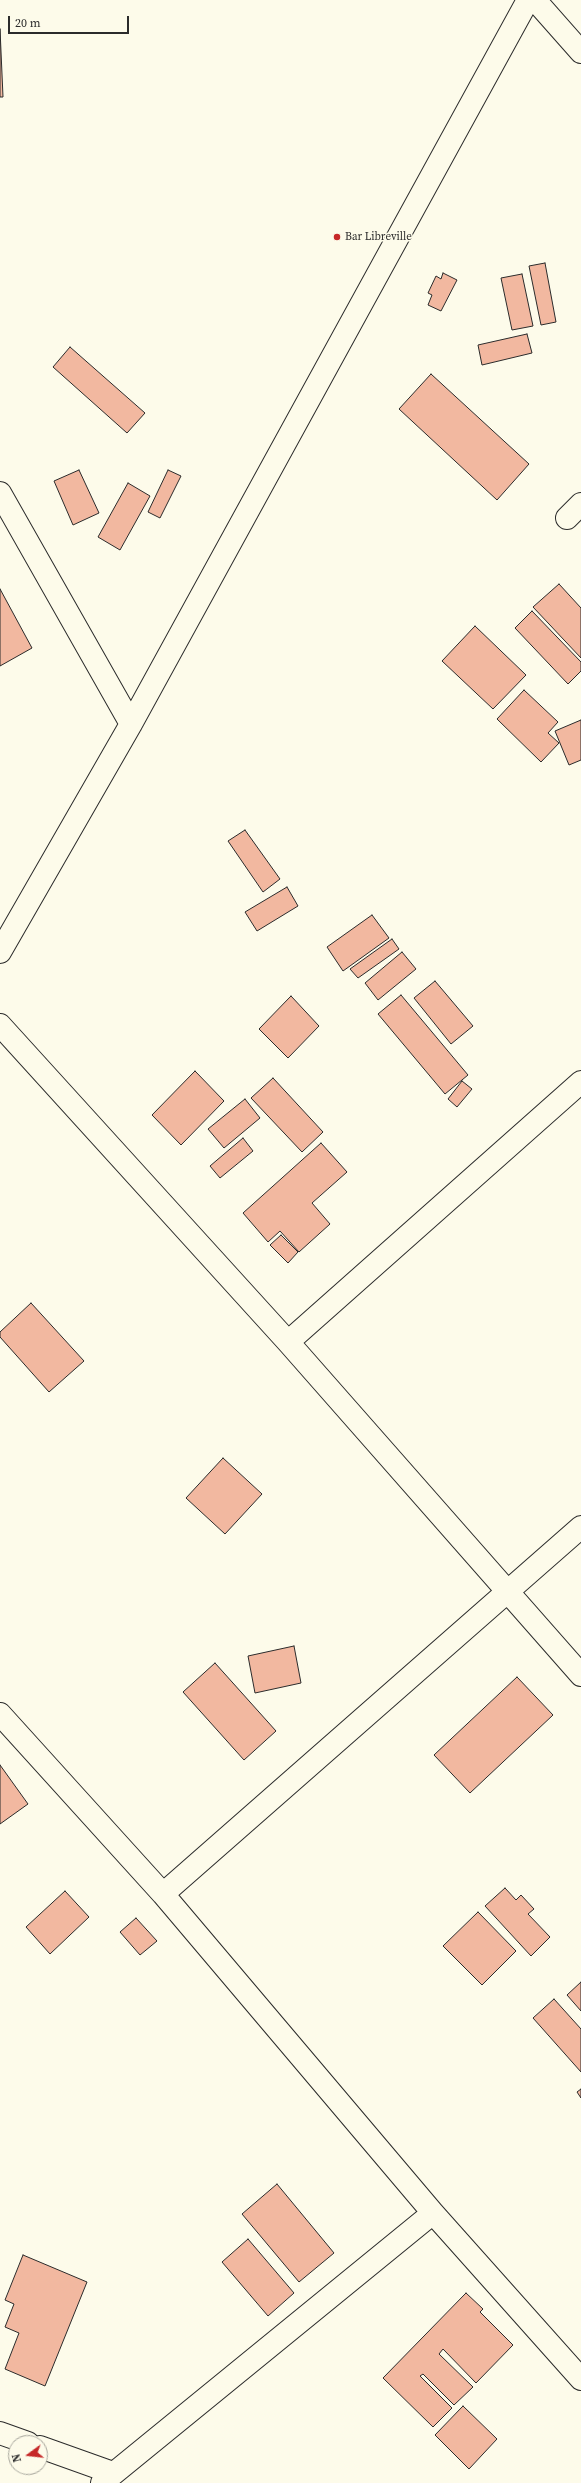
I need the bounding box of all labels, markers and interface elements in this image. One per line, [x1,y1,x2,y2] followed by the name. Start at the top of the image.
[10,8,131,34] scale bar
[15,15,41,31] text: 20 m
[345,230,412,244] place label: Bar Libreville
[332,232,342,242] marker: Bar Libreville
[8,2435,48,2475] north arrow
[9,2452,25,2464] text: N

